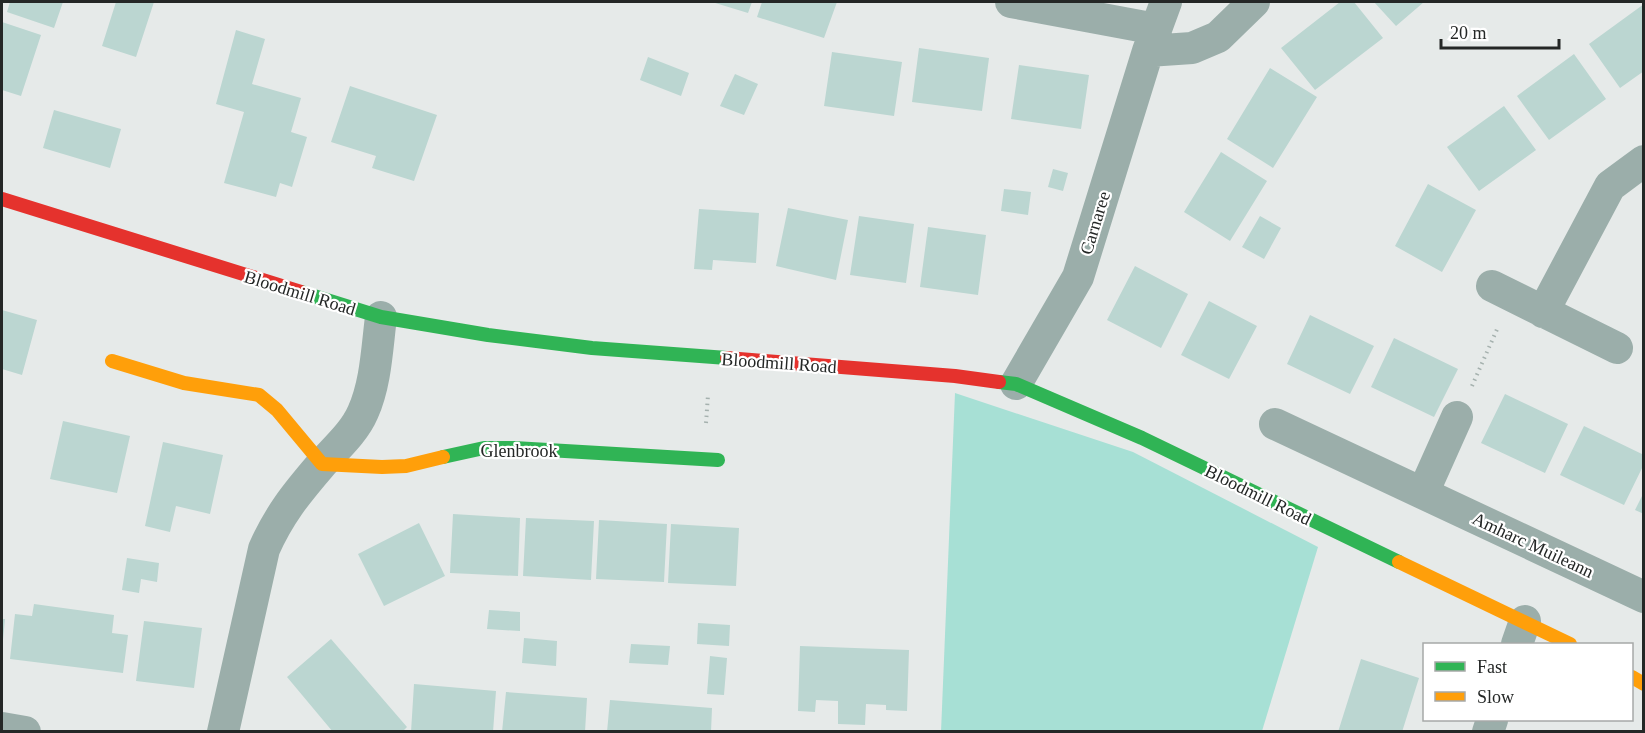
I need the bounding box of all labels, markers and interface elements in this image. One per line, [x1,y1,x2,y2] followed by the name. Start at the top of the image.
[1441,12,1560,50] scale bar
[1450,23,1487,43] text: 20 m
[1076,189,1114,257] street label: Carnaree
[242,267,358,319] street label: Bloodmill Road
[721,349,837,377] street label: Bloodmill Road
[481,441,557,461] street label: Glenbrook
[1202,461,1314,529] street label: Bloodmill Road
[1469,508,1597,582] street label: Amharc Muileann
[1423,643,1633,721] legend
[1477,657,1507,677] text: Fast
[1477,687,1514,707] text: Slow

